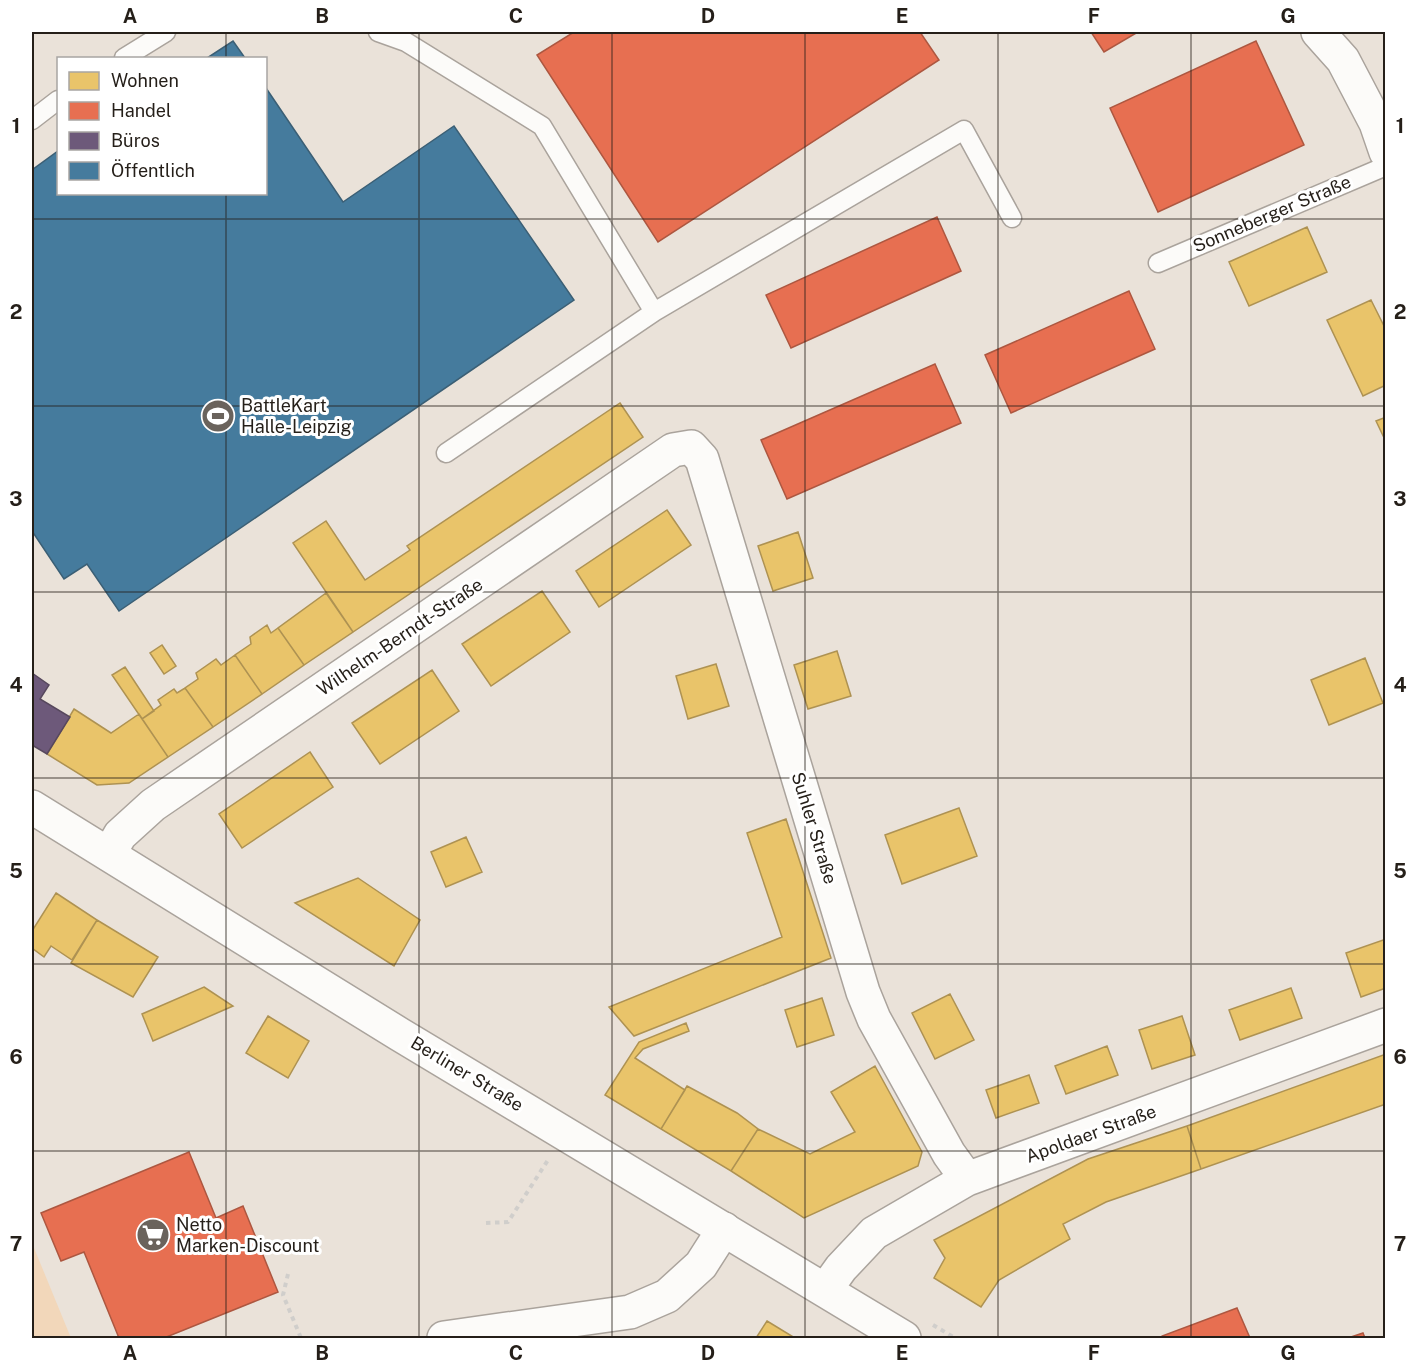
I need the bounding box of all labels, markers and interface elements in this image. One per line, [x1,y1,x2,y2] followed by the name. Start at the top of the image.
[123,4,137,28] text: A
[315,4,329,28] text: B
[509,4,523,28] text: C
[701,4,715,28] text: D
[896,4,908,28] text: E
[1088,4,1100,28] text: F
[1280,4,1296,28] text: G
[57,57,267,195] legend
[111,70,179,91] text: Wohnen
[111,100,171,121] text: Handel
[12,114,20,138] text: 1
[1396,114,1404,138] text: 1
[111,130,160,151] text: Büros
[111,159,195,181] text: Öffentlich
[1190,171,1354,256] street label: Sonneberger Straße
[10,300,22,324] text: 2
[1394,300,1406,324] text: 2
[241,395,352,437] place label: BattleKart Halle-Leipzig
[200,398,236,434] sports icon: BattleKart Halle-Leipzig
[9,487,23,511] text: 3
[1393,487,1407,511] text: 3
[313,573,486,700] street label: Wilhelm-Berndt-Straße
[9,673,23,697] text: 4
[1393,673,1407,697] text: 4
[788,769,841,886] street label: Suhler Straße
[9,859,23,883] text: 5
[1393,859,1407,883] text: 5
[407,1032,527,1115] street label: Berliner Straße
[9,1045,23,1069] text: 6
[1393,1045,1407,1069] text: 6
[1023,1100,1159,1167] street label: Apoldaer Straße
[176,1214,319,1256] place label: Netto Marken-Discount
[135,1217,171,1253] supermarket icon: Netto Marken-Discount
[10,1232,22,1256] text: 7
[1394,1232,1406,1256] text: 7
[123,1341,137,1365] text: A
[315,1341,329,1365] text: B
[509,1341,523,1365] text: C
[701,1341,715,1365] text: D
[896,1341,908,1365] text: E
[1088,1341,1100,1365] text: F
[1280,1341,1296,1365] text: G

